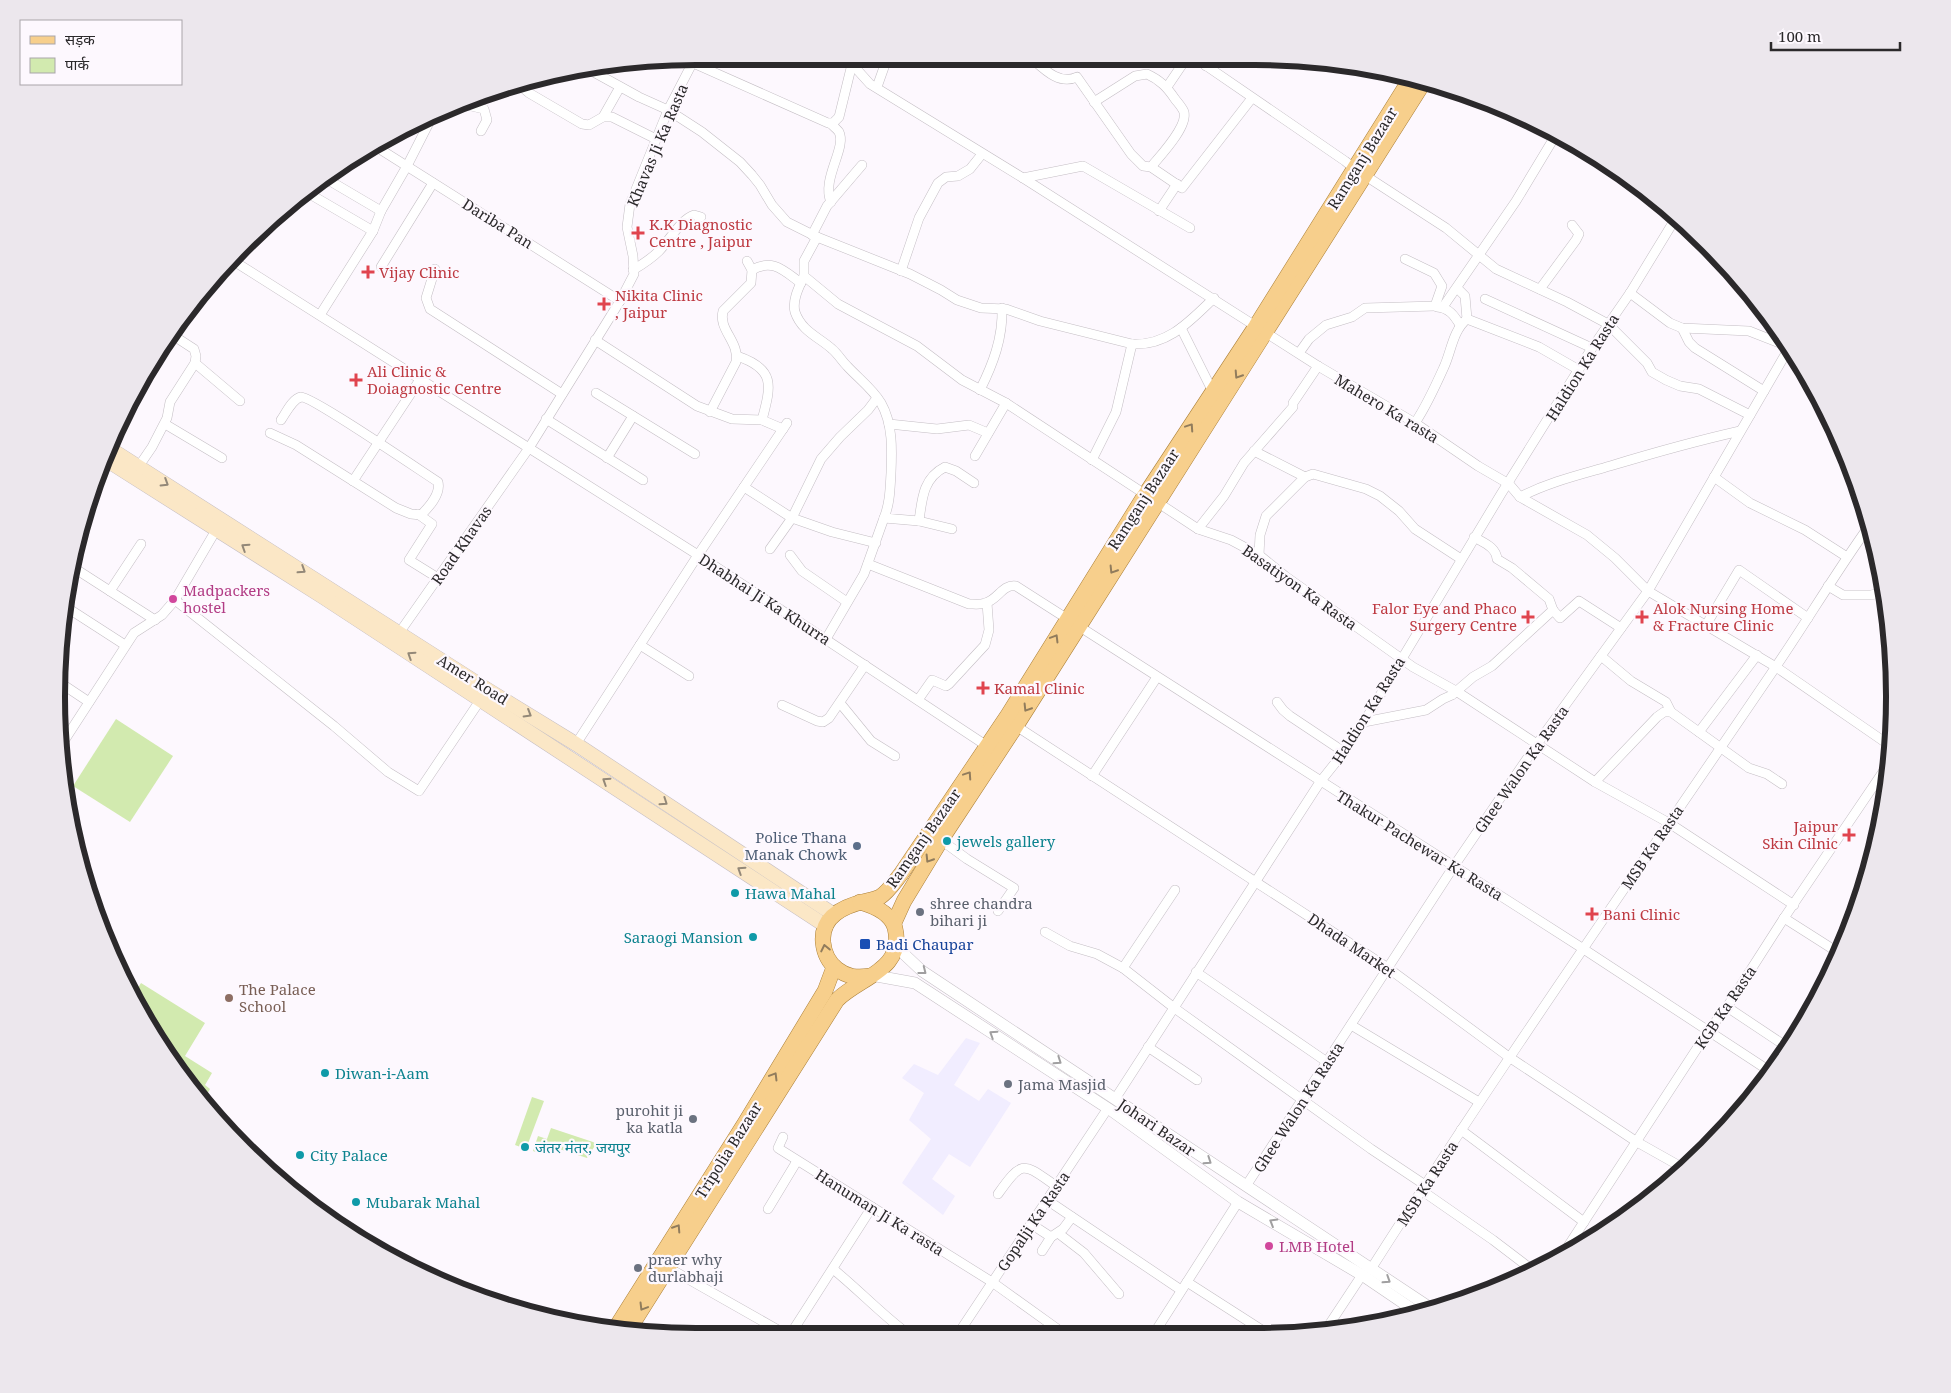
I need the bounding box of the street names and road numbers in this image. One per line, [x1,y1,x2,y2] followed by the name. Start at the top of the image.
[622,80,692,210] street label: Khavas Ji Ka Rasta
[1323,103,1401,213] street label: Ramganj Bazaar
[459,193,537,253] street label: Dariba Pan
[1541,310,1623,424] street label: Haldion Ka Rasta
[1331,369,1443,447] street label: Mahero Ka rasta
[1103,445,1183,553] street label: Ramganj Bazaar
[426,501,496,589] street label: Road Khavas
[1239,540,1361,634] street label: Basatiyon Ka Rasta
[695,549,835,649] street label: Dhabhai Ji Ka Khurra
[434,649,512,709] street label: Amer Road
[1327,653,1409,767] street label: Haldion Ka Rasta
[1469,701,1573,837] street label: Ghee Walon Ka Rasta
[881,784,965,892] street label: Ramganj Bazaar
[1333,785,1507,905] street label: Thakur Pachewar Ka Rasta
[1616,801,1688,893] street label: MSB Ka Rasta
[1304,908,1400,982] street label: Dhada Market
[1690,962,1760,1052] street label: KGB Ka Rasta
[1248,1038,1348,1176] street label: Ghee Walon Ka Rasta
[1114,1093,1200,1160] street label: Johari Bazar
[690,1098,766,1202] street label: Tripolia Bazaar
[1392,1137,1462,1229] street label: MSB Ka Rasta
[812,1164,948,1260] street label: Hanuman Ji Ka rasta
[992,1167,1074,1275] street label: Gopalji Ka Rasta

